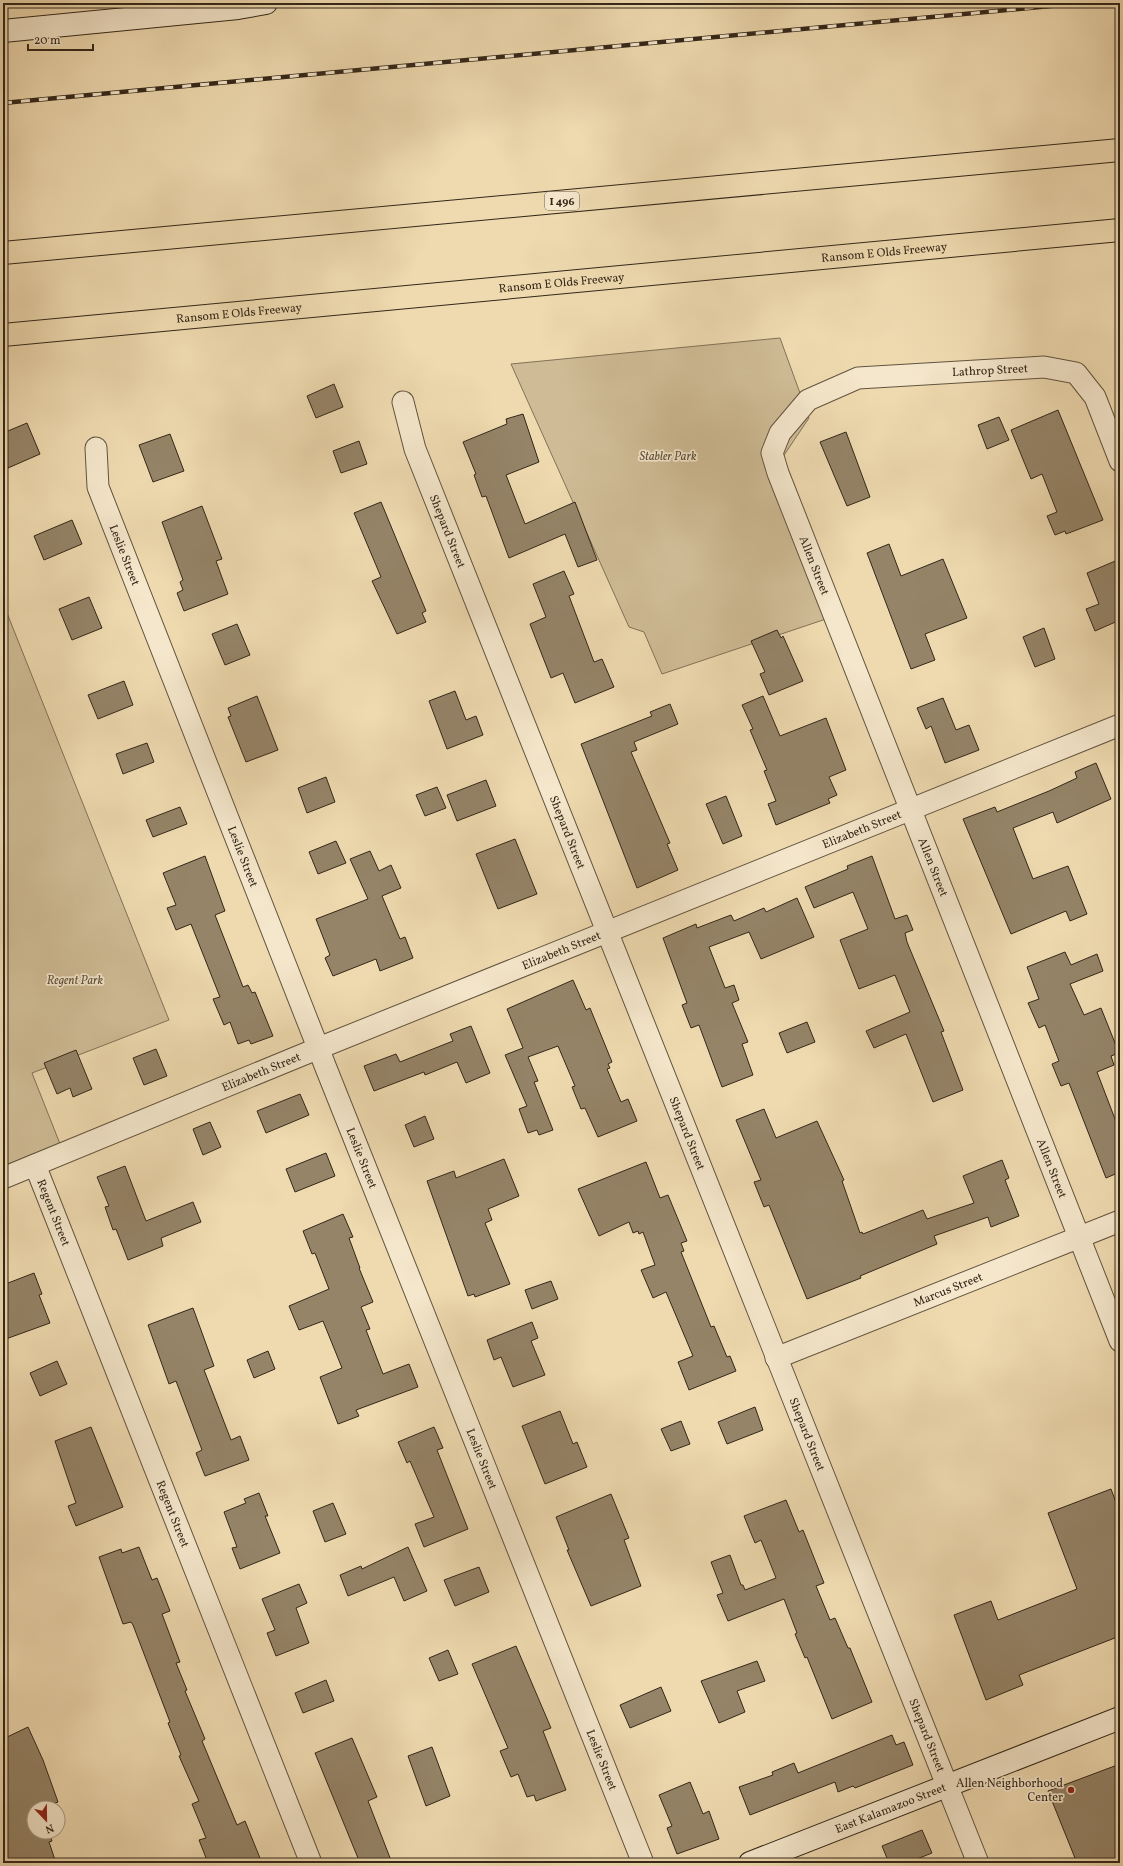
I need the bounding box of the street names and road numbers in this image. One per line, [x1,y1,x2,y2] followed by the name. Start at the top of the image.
[545,192,579,210] road number: I 496
[821,239,948,267] street label: Ransom E Olds Freeway
[498,270,626,297] street label: Ransom E Olds Freeway
[175,300,303,328] street label: Ransom E Olds Freeway
[952,361,1028,381] street label: Lathrop Street
[425,492,469,571] street label: Shepard Street
[105,522,143,588] street label: Leslie Street
[795,534,832,598] street label: Allen Street
[545,793,589,872] street label: Shepard Street
[820,807,904,853] street label: Elizabeth Street
[223,824,261,890] street label: Leslie Street
[913,835,951,899] street label: Allen Street
[520,928,604,974] street label: Elizabeth Street
[220,1049,303,1096] street label: Elizabeth Street
[665,1094,708,1173] street label: Shepard Street
[342,1125,380,1191] street label: Leslie Street
[1032,1137,1070,1201] street label: Allen Street
[32,1177,73,1249] street label: Regent Street
[911,1269,985,1311] street label: Marcus Street
[784,1395,828,1474] street label: Shepard Street
[462,1426,500,1492] street label: Leslie Street
[152,1478,192,1550] street label: Regent Street
[904,1696,948,1775] street label: Shepard Street
[582,1727,620,1793] street label: Leslie Street
[833,1780,949,1838] street label: East Kalamazoo Street

